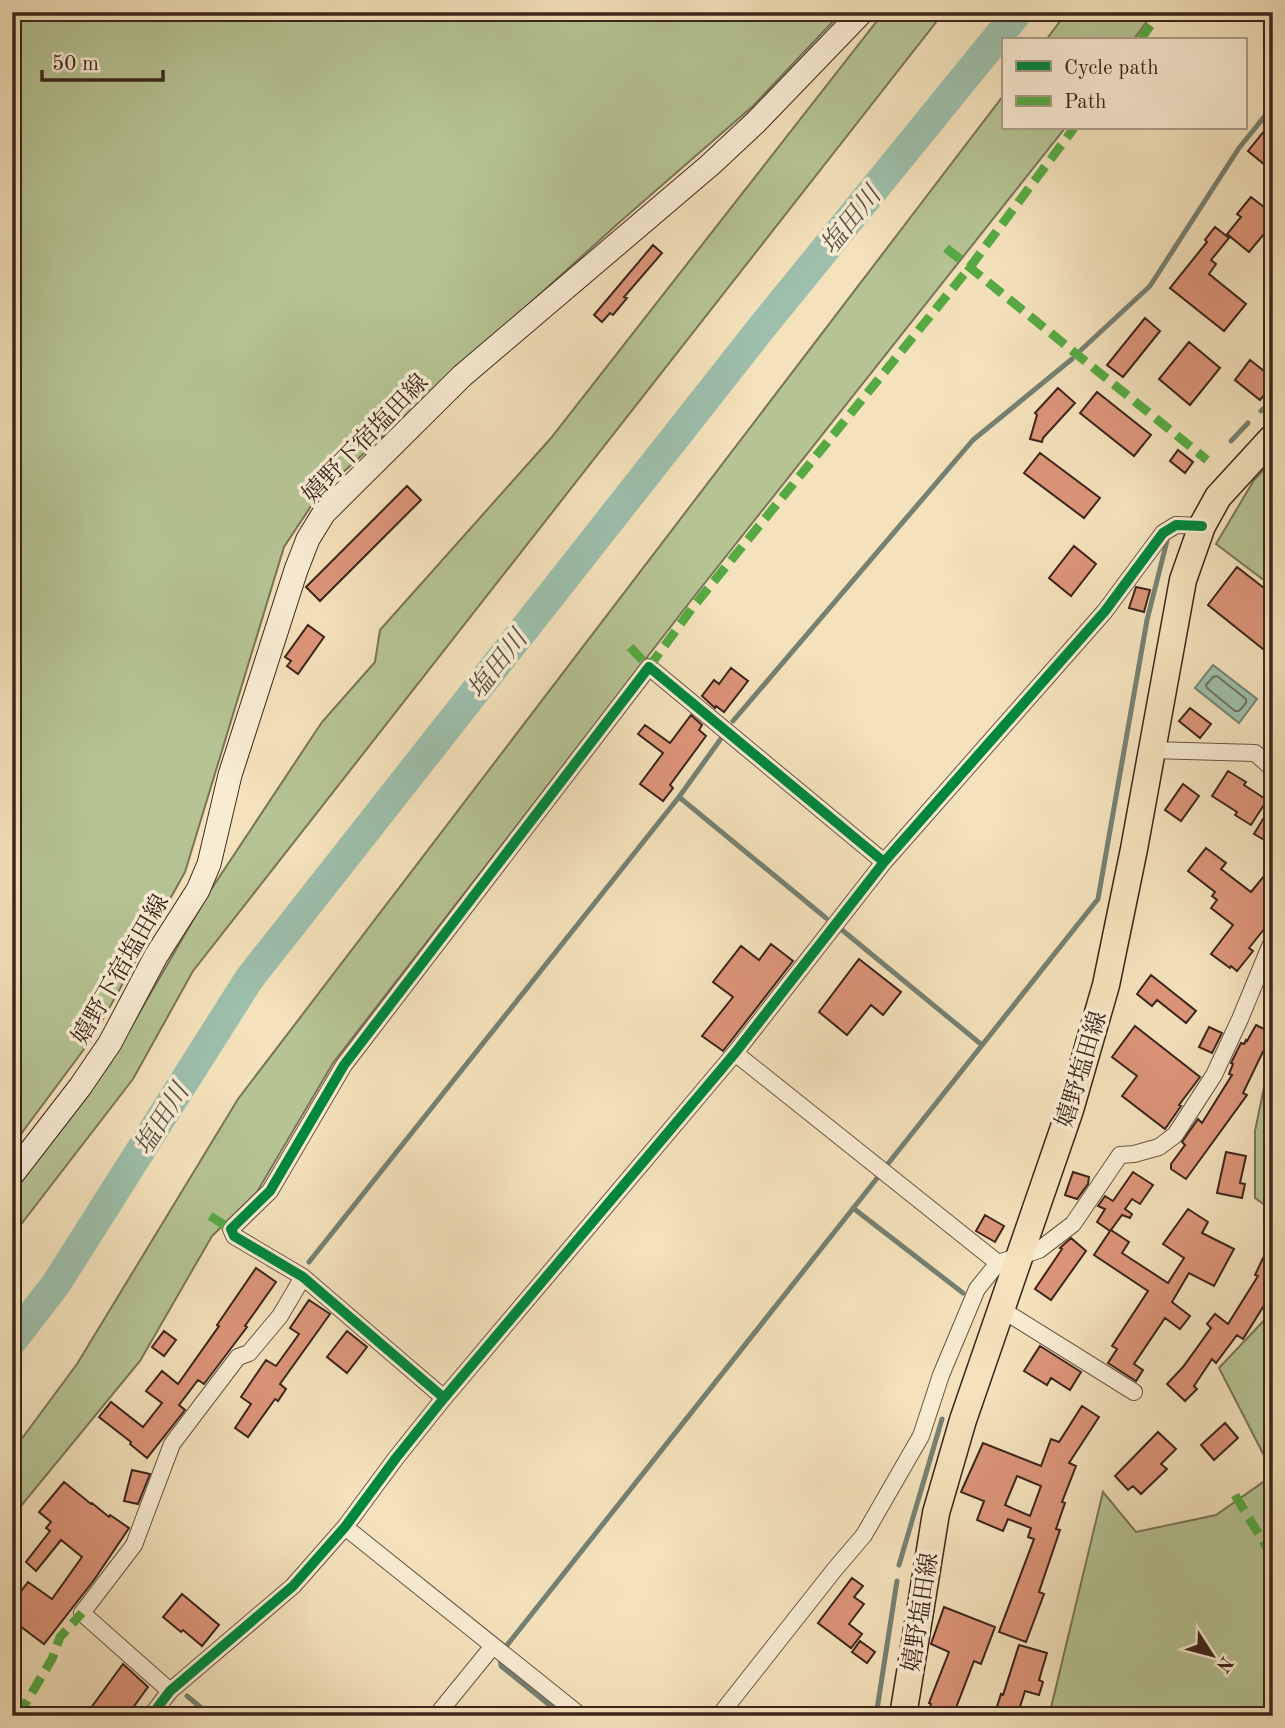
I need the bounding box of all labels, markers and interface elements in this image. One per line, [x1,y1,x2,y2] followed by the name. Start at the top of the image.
[42,38,163,82] scale bar
[1002,38,1246,130] legend
[52,54,99,75] text: 50 m
[1064,58,1159,79] text: Cycle path
[1064,92,1107,113] text: Path
[815,179,888,260] water label: 塩田川
[297,369,433,508] street label: 嬉野下宿塩田線
[463,623,535,704] water label: 塩田川
[67,890,174,1049] street label: 嬉野下宿塩田線
[1051,1008,1112,1130] street label: 嬉野塩田線
[129,1076,196,1160] water label: 塩田川
[898,1551,943,1673] street label: 嬉野塩田線
[1176,1620,1246,1690] north arrow
[1211,1652,1236,1675] text: N

